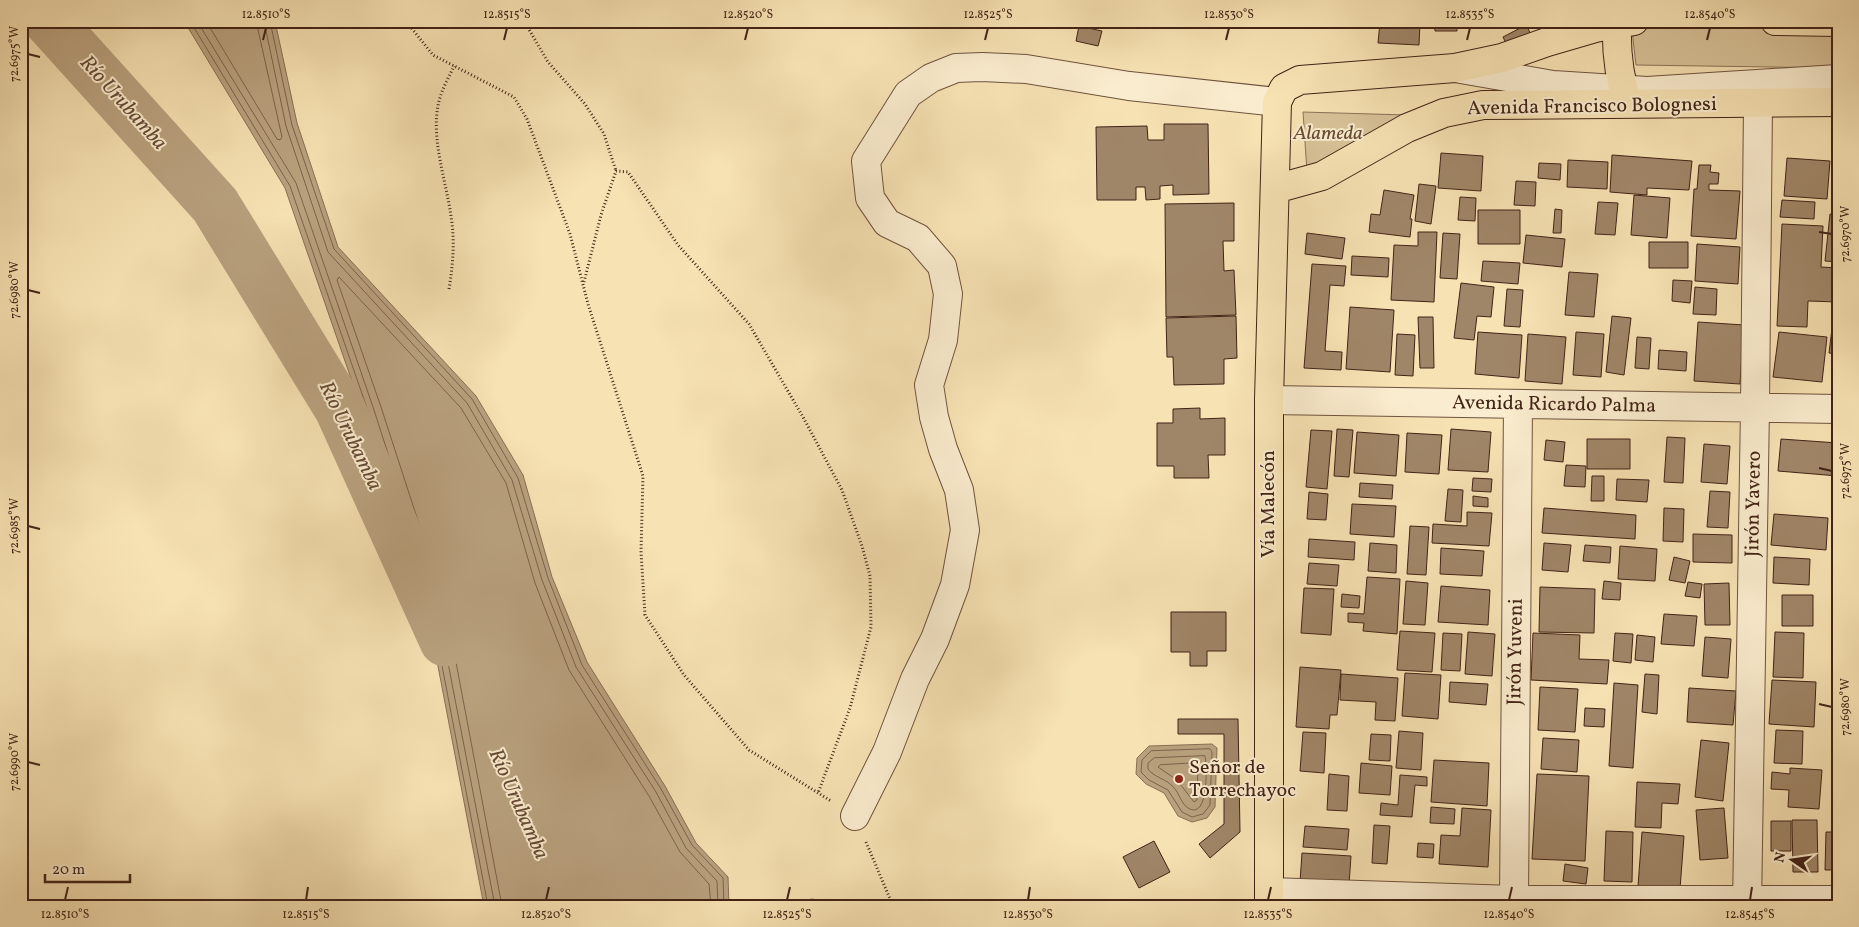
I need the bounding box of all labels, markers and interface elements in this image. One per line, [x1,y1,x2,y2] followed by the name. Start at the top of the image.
[242,7,290,23] text: 12.8510°S
[483,7,531,23] text: 12.8515°S
[723,7,773,23] text: 12.8520°S
[963,7,1013,23] text: 12.8525°S
[1204,7,1254,23] text: 12.8530°S
[1446,7,1494,23] text: 12.8535°S
[1685,7,1735,23] text: 12.8540°S
[7,26,23,82] text: 72.6975°W
[73,49,173,157] water label: Río Urubamba
[1467,91,1717,123] street label: Avenida Francisco Bolognesi
[1292,120,1363,148] park label: Alameda
[1838,206,1854,262] text: 72.6970°W
[7,261,23,319] text: 72.6980°W
[311,377,389,496] water label: Río Urubamba
[1452,389,1656,421] street label: Avenida Ricardo Palma
[1838,443,1854,499] text: 72.6975°W
[1255,450,1283,558] street label: Vía Malecón
[1739,451,1769,557] street label: Jirón Yavero
[7,498,23,554] text: 72.6985°W
[1501,598,1531,706] street label: Jirón Yuveni
[1838,678,1854,736] text: 72.6980°W
[7,733,23,791] text: 72.6990°W
[481,744,555,864] water label: Río Urubamba
[1189,754,1296,805] place label: Señor de Torrechayoc
[1173,773,1185,785] marker: Señor de Torrechayoc
[1766,834,1816,884] north arrow
[1770,850,1791,865] text: N
[45,852,130,884] scale bar
[52,860,85,881] text: 20 m
[41,907,89,923] text: 12.8510°S
[282,907,330,923] text: 12.8515°S
[521,907,571,923] text: 12.8520°S
[762,907,812,923] text: 12.8525°S
[1003,907,1053,923] text: 12.8530°S
[1244,907,1292,923] text: 12.8535°S
[1484,907,1534,923] text: 12.8540°S
[1725,907,1775,923] text: 12.8545°S

